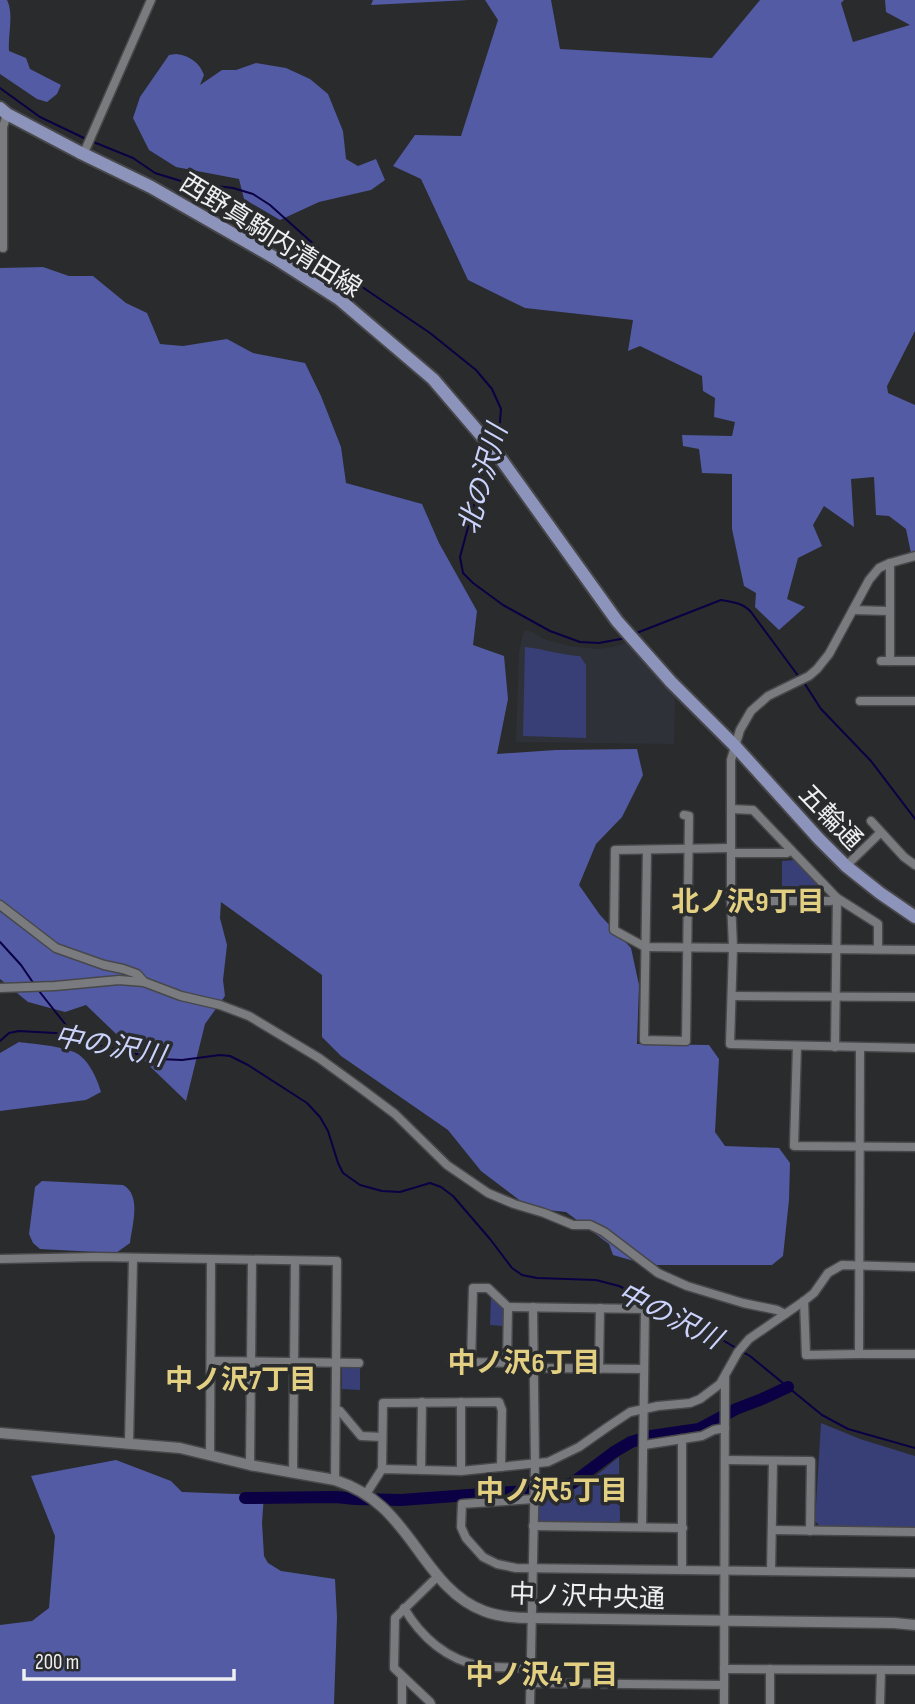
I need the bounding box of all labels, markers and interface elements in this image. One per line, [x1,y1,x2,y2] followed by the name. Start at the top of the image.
[174,168,367,305] street label: 西野真駒内清田線
[452,418,516,538] water label: 北の沢川
[792,779,868,857] street label: 五輪通
[671,886,825,919] district label: 北ノ沢9丁目
[52,1020,171,1074] water label: 中の沢川
[612,1276,729,1358] water label: 中の沢川
[447,1347,601,1380] district label: 中ノ沢6丁目
[165,1364,317,1397] district label: 中ノ沢7丁目
[476,1475,628,1508] district label: 中ノ沢5丁目
[508,1579,665,1616] street label: 中ノ沢中央通
[24,1638,234,1682] scale bar
[35,1650,79,1675] text: 200 m
[465,1659,619,1692] district label: 中ノ沢4丁目

